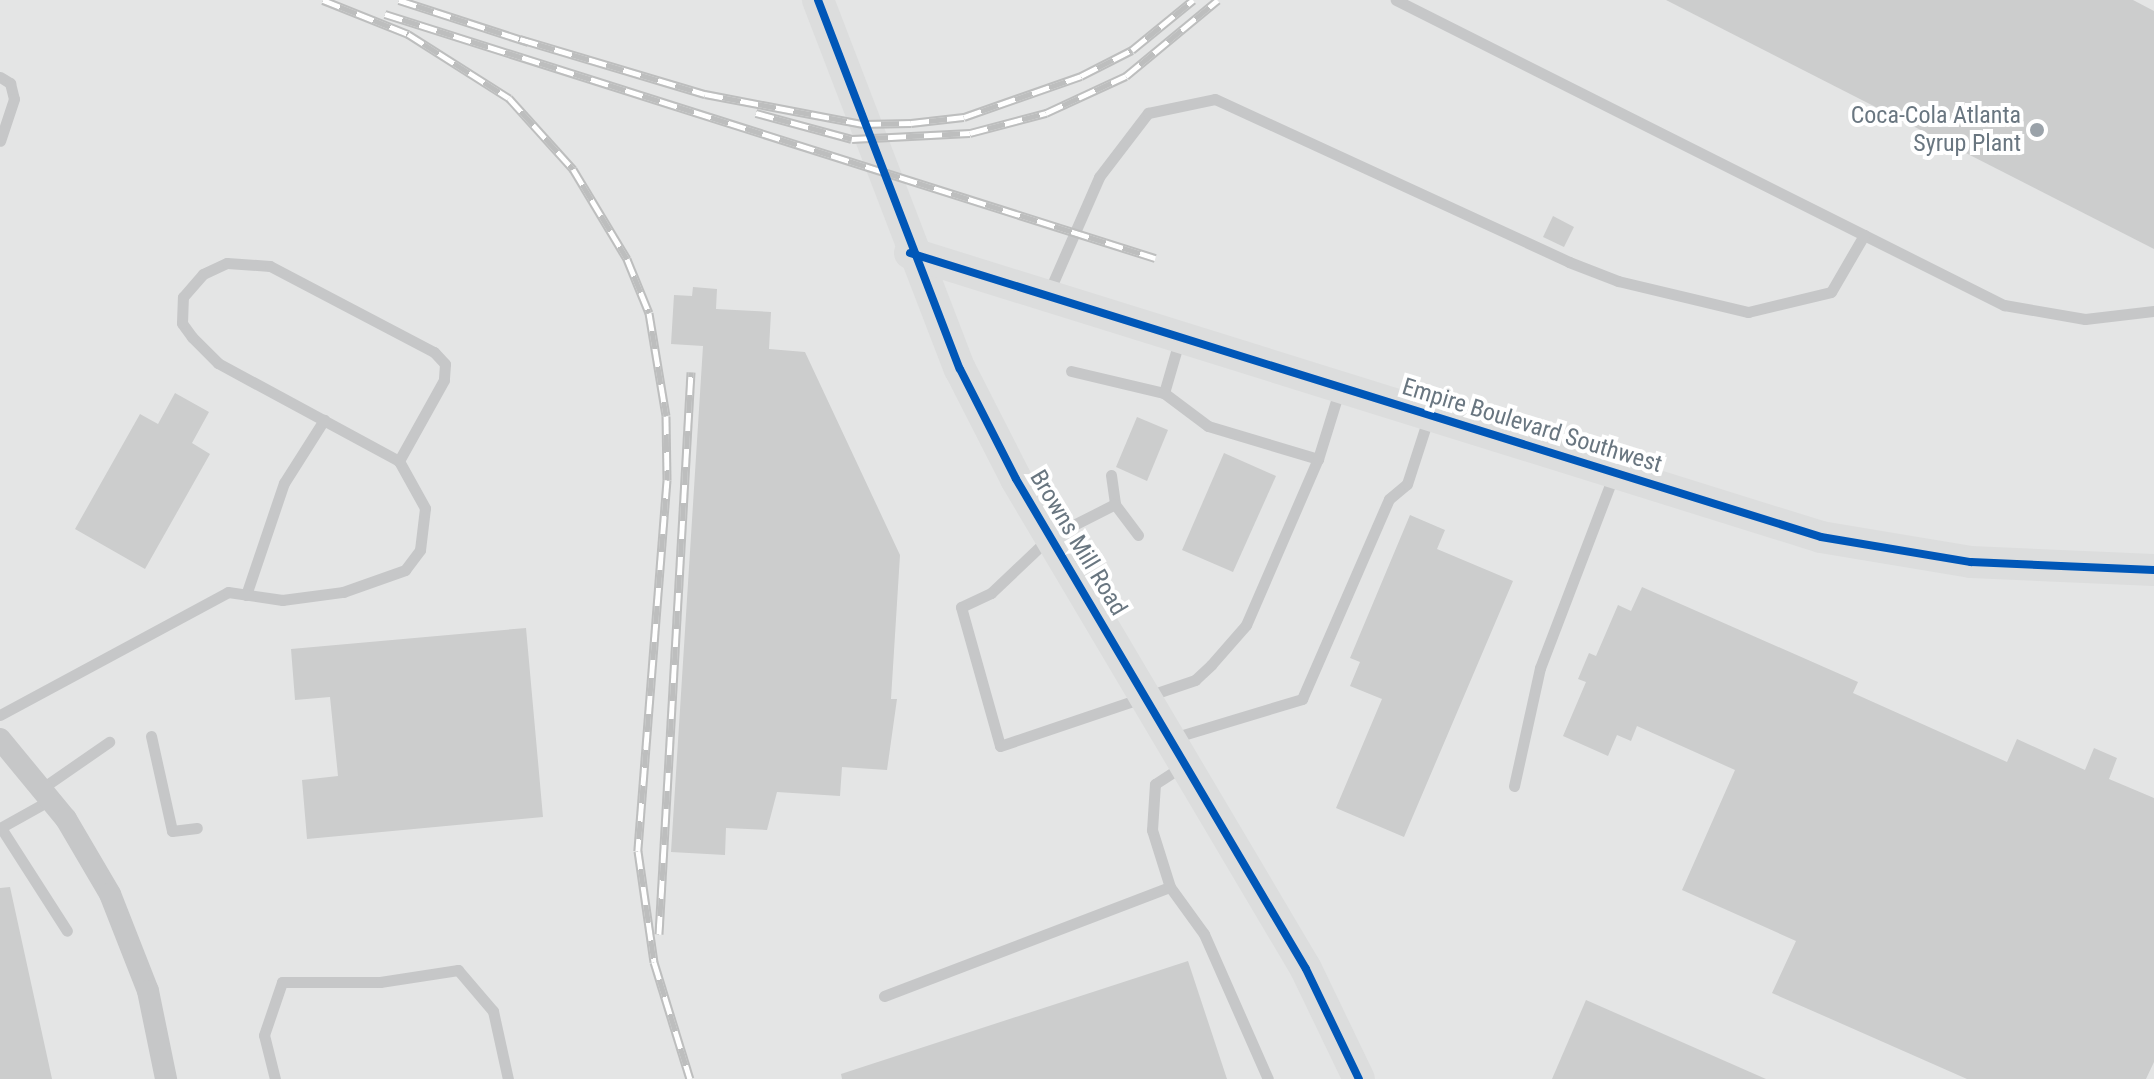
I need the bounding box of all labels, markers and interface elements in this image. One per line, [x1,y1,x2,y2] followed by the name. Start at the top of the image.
[1851,102,2021,158] place label: Coca-Cola Atlanta Syrup Plant
[2028,121,2046,139] marker: Coca-Cola Atlanta Syrup Plant
[1399,373,1665,479] street label: Empire Boulevard Southwest
[1023,465,1133,621] street label: Browns Mill Road

